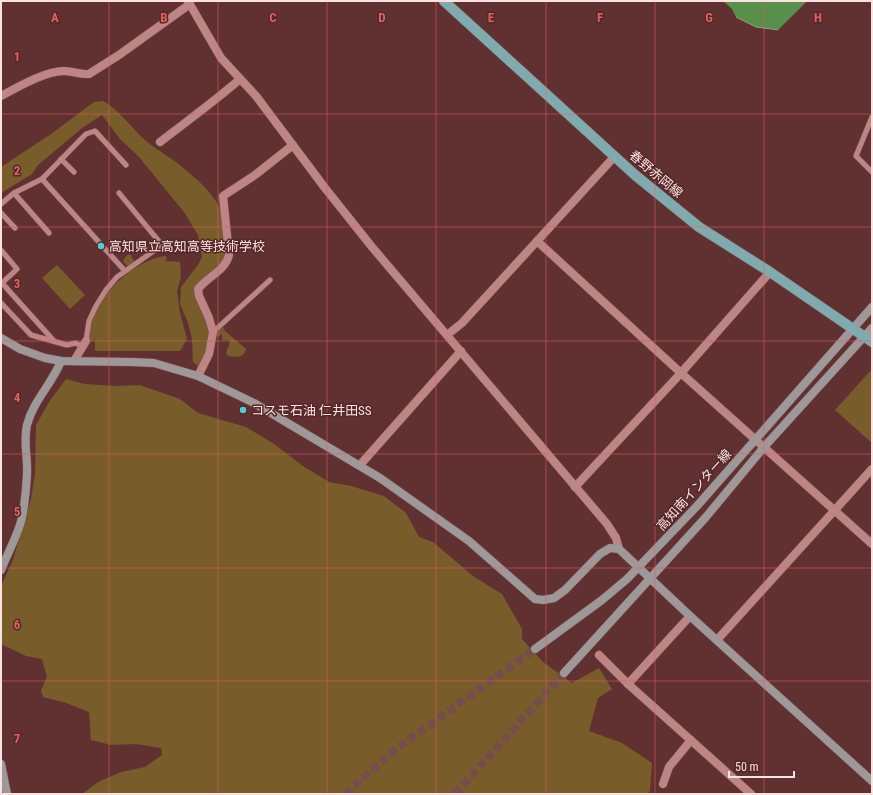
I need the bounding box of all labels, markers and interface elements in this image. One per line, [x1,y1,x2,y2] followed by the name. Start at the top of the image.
[51,10,59,25] text: A
[160,10,168,25] text: B
[269,10,277,25] text: C
[378,10,386,25] text: D
[488,10,495,25] text: E
[597,10,603,25] text: F
[705,10,713,25] text: G
[814,10,822,25] text: H
[14,49,20,64] text: 1
[626,147,686,201] street label: 春野赤岡線
[14,163,21,178] text: 2
[109,239,265,254] place label: 高知県立高知高等技術学校
[96,241,106,251] marker: 高知県立高知高等技術学校
[14,276,20,291] text: 3
[14,390,21,405] text: 4
[251,403,372,418] place label: コスモ石油 仁井田SS
[238,405,248,415] marker: コスモ石油 仁井田SS
[654,446,734,534] street label: 高知南インター線
[14,504,21,519] text: 5
[14,617,21,632] text: 6
[14,731,21,746] text: 7
[729,753,794,779] scale bar
[735,760,759,774] text: 50 m

